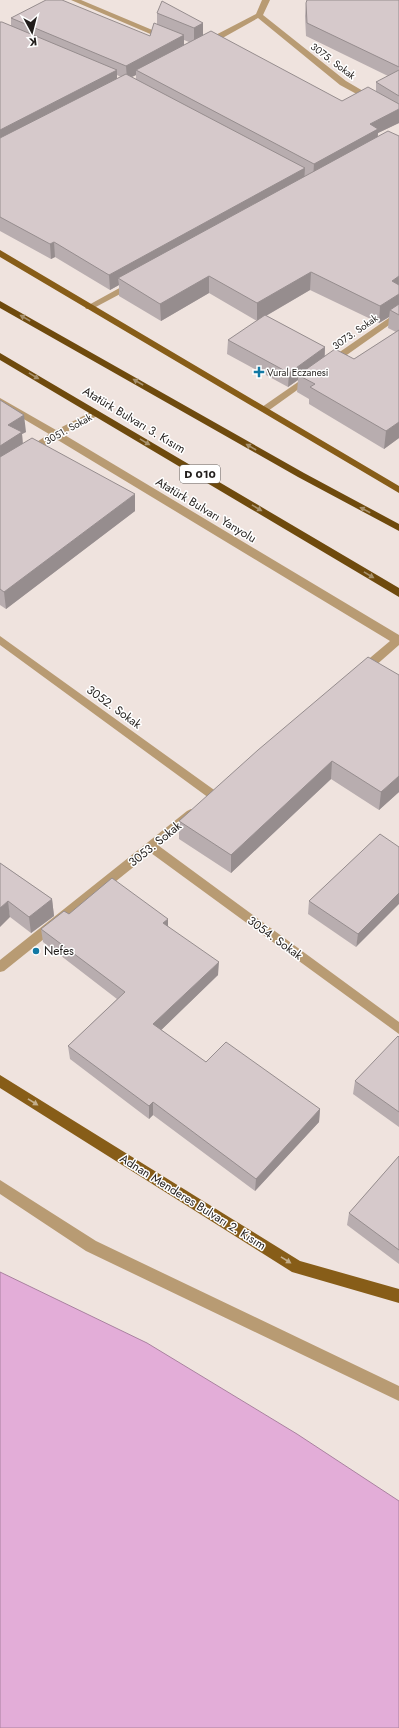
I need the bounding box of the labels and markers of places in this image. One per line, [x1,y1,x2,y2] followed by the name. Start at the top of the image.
[267,365,328,380] place label: Vural Eczanesi
[254,367,264,377] marker: Vural Eczanesi
[44,942,74,960] place label: Nefes
[31,946,41,956] marker: Nefes

